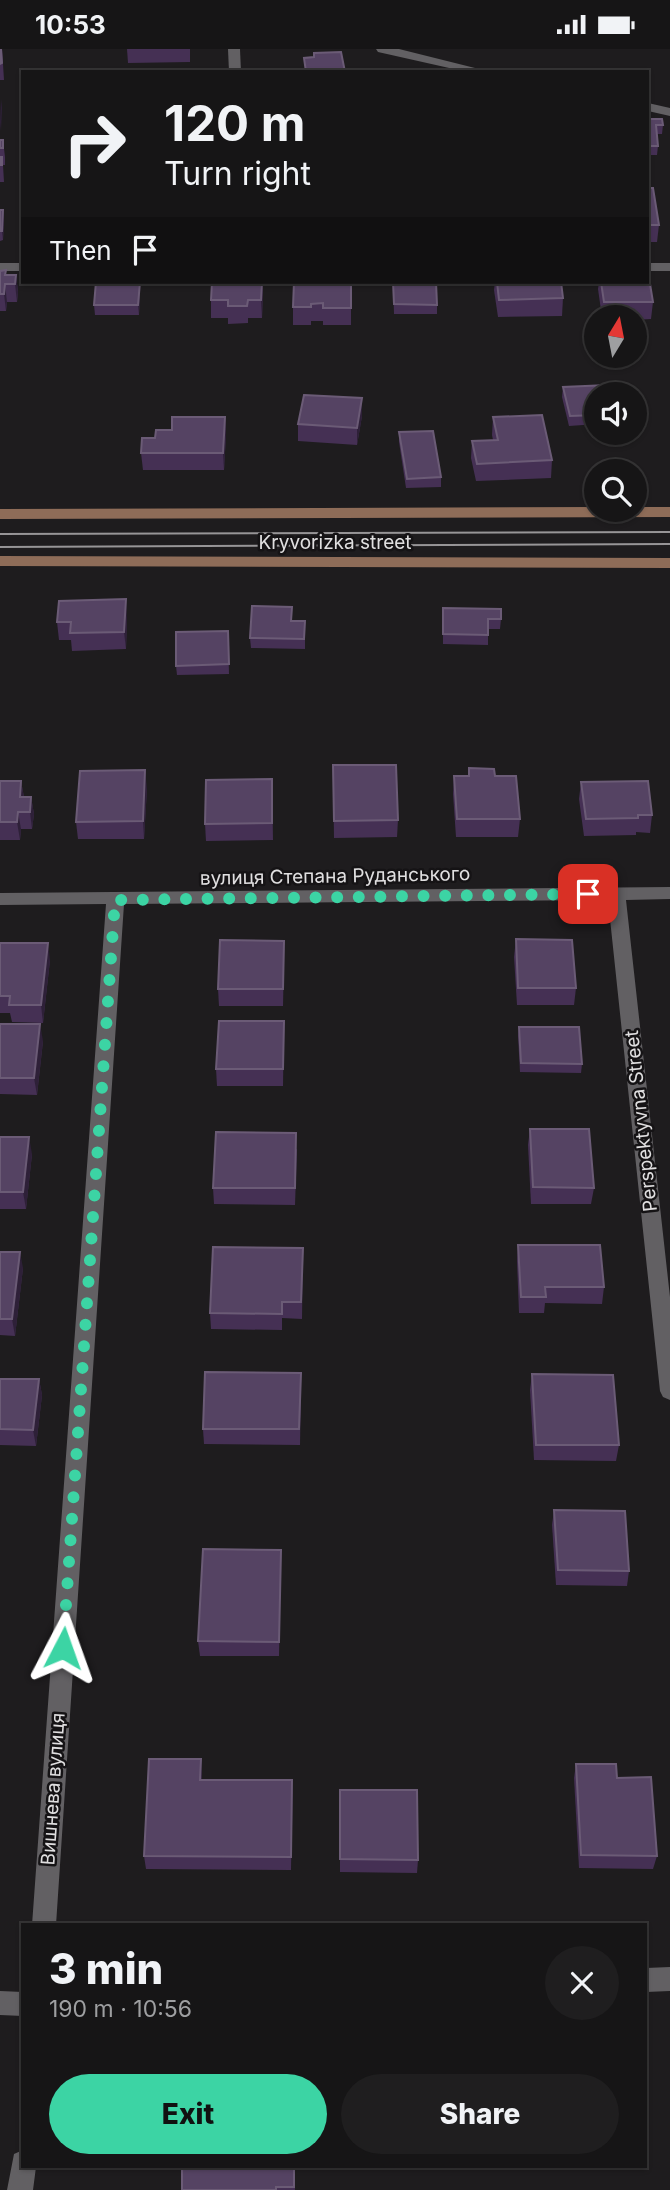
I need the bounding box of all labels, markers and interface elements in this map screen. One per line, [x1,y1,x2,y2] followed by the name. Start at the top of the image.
[35,9,106,40] text: 10:53
[164,94,305,153] text: 120 m
[49,98,140,189] icon: right
[164,154,311,193] text: Turn right
[126,231,164,269] icon: arrive
[49,235,112,266] text: Then
[584,305,648,367] north arrow
[584,305,647,522] map controls
[584,382,647,445] button: sound
[584,459,647,522] button: search
[258,531,412,554] street label: Kryvorizka street
[200,862,470,890] street label: вулиця Степана Руданського
[558,864,618,924] pin
[569,875,607,913] icon: arrive
[620,1029,662,1213] street label: Perspektyvna Street
[26,1611,100,1685] position arrow
[36,1712,70,1866] street label: Вишнева вулиця
[49,1943,163,1994] text: 3 min
[545,1946,619,2020] button: close
[49,1995,192,2023] text: 190 m · 10:56
[49,2074,327,2154] button: Exit
[341,2074,619,2154] button: Share

